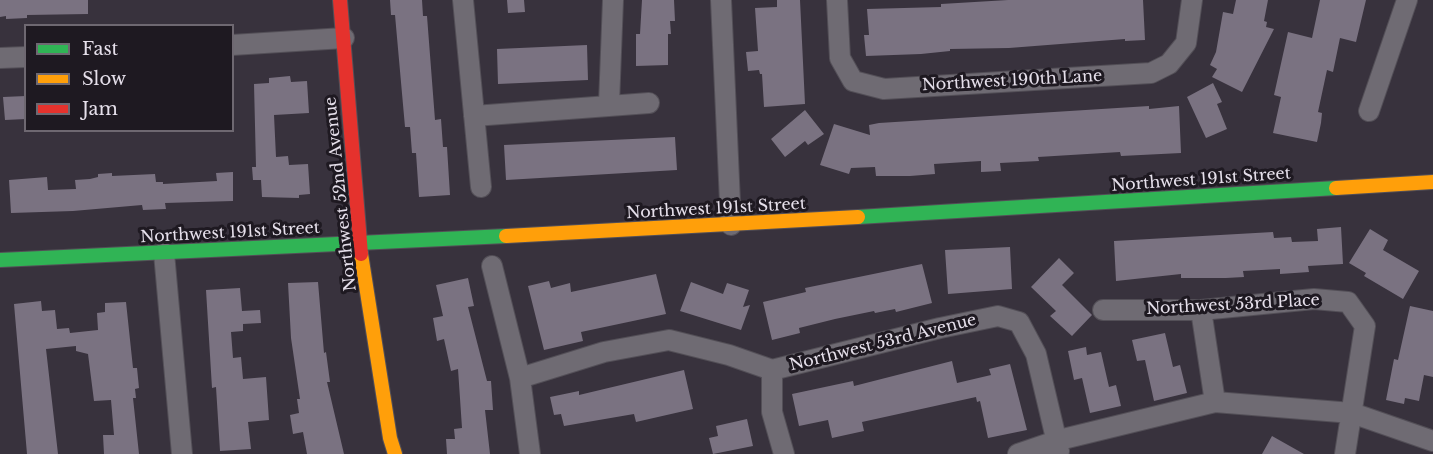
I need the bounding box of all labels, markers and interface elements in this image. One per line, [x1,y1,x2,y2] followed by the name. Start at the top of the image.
[24,24,234,132] legend
[82,38,118,60] text: Fast
[921,67,1103,95] street label: Northwest 190th Lane
[82,68,126,90] text: Slow
[321,96,361,292] street label: Northwest 52nd Avenue
[82,98,118,120] text: Jam
[1111,164,1291,196] street label: Northwest 191st Street
[626,195,806,223] street label: Northwest 191st Street
[140,219,320,247] street label: Northwest 191st Street
[1146,291,1320,319] street label: Northwest 53rd Place
[788,310,978,376] street label: Northwest 53rd Avenue

